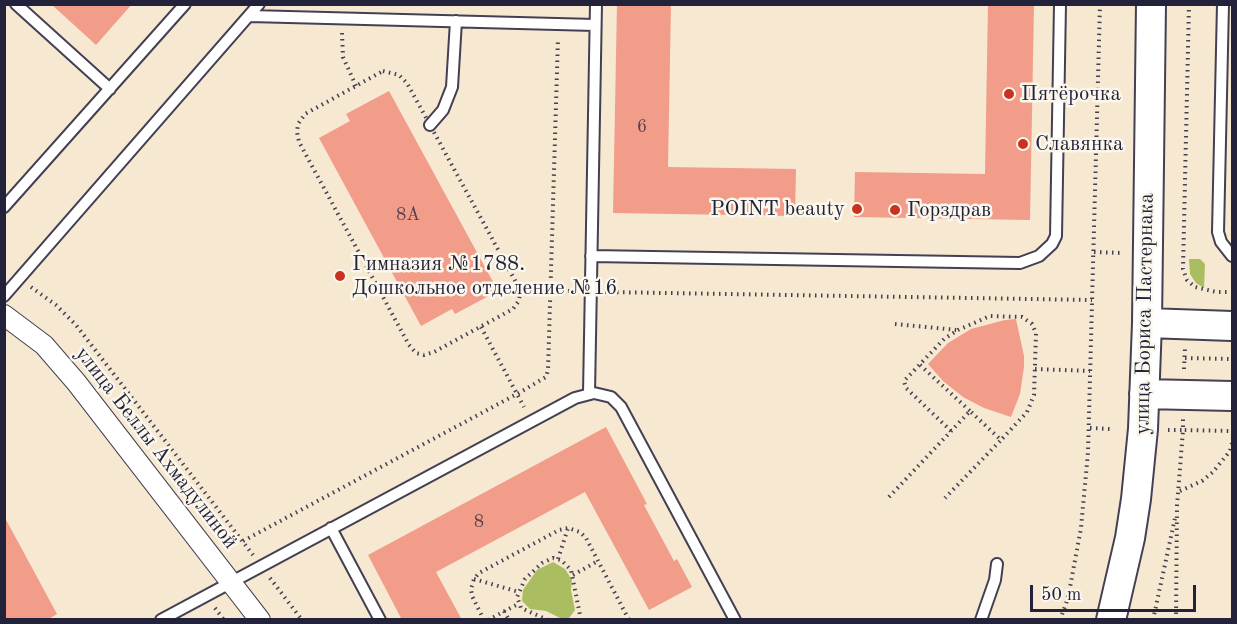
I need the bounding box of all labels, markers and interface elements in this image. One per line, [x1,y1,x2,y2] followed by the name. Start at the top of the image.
[1021,81,1121,107] place label: Пятёрочка
[1002,87,1016,101] marker: Пятёрочка
[637,116,647,138] house number: 6
[1035,131,1123,157] place label: Славянка
[1016,137,1030,151] marker: Славянка
[1130,193,1160,435] street label: улица Бориса Пастернака
[710,196,845,222] place label: POINT beauty
[907,197,991,223] place label: Горздрав
[850,202,864,216] marker: POINT beauty
[888,203,902,217] marker: Горздрав
[396,204,420,226] house number: 8А
[352,251,617,301] place label: Гимназия №1788. Дошкольное отделение №16
[333,269,347,283] marker: Гимназия №1788. Дошкольное отделение №16
[69,342,243,554] street label: улица Беллы Ахмадулиной
[474,511,484,533] house number: 8
[1033,573,1200,611] scale bar
[1041,586,1081,604] text: 50 m

